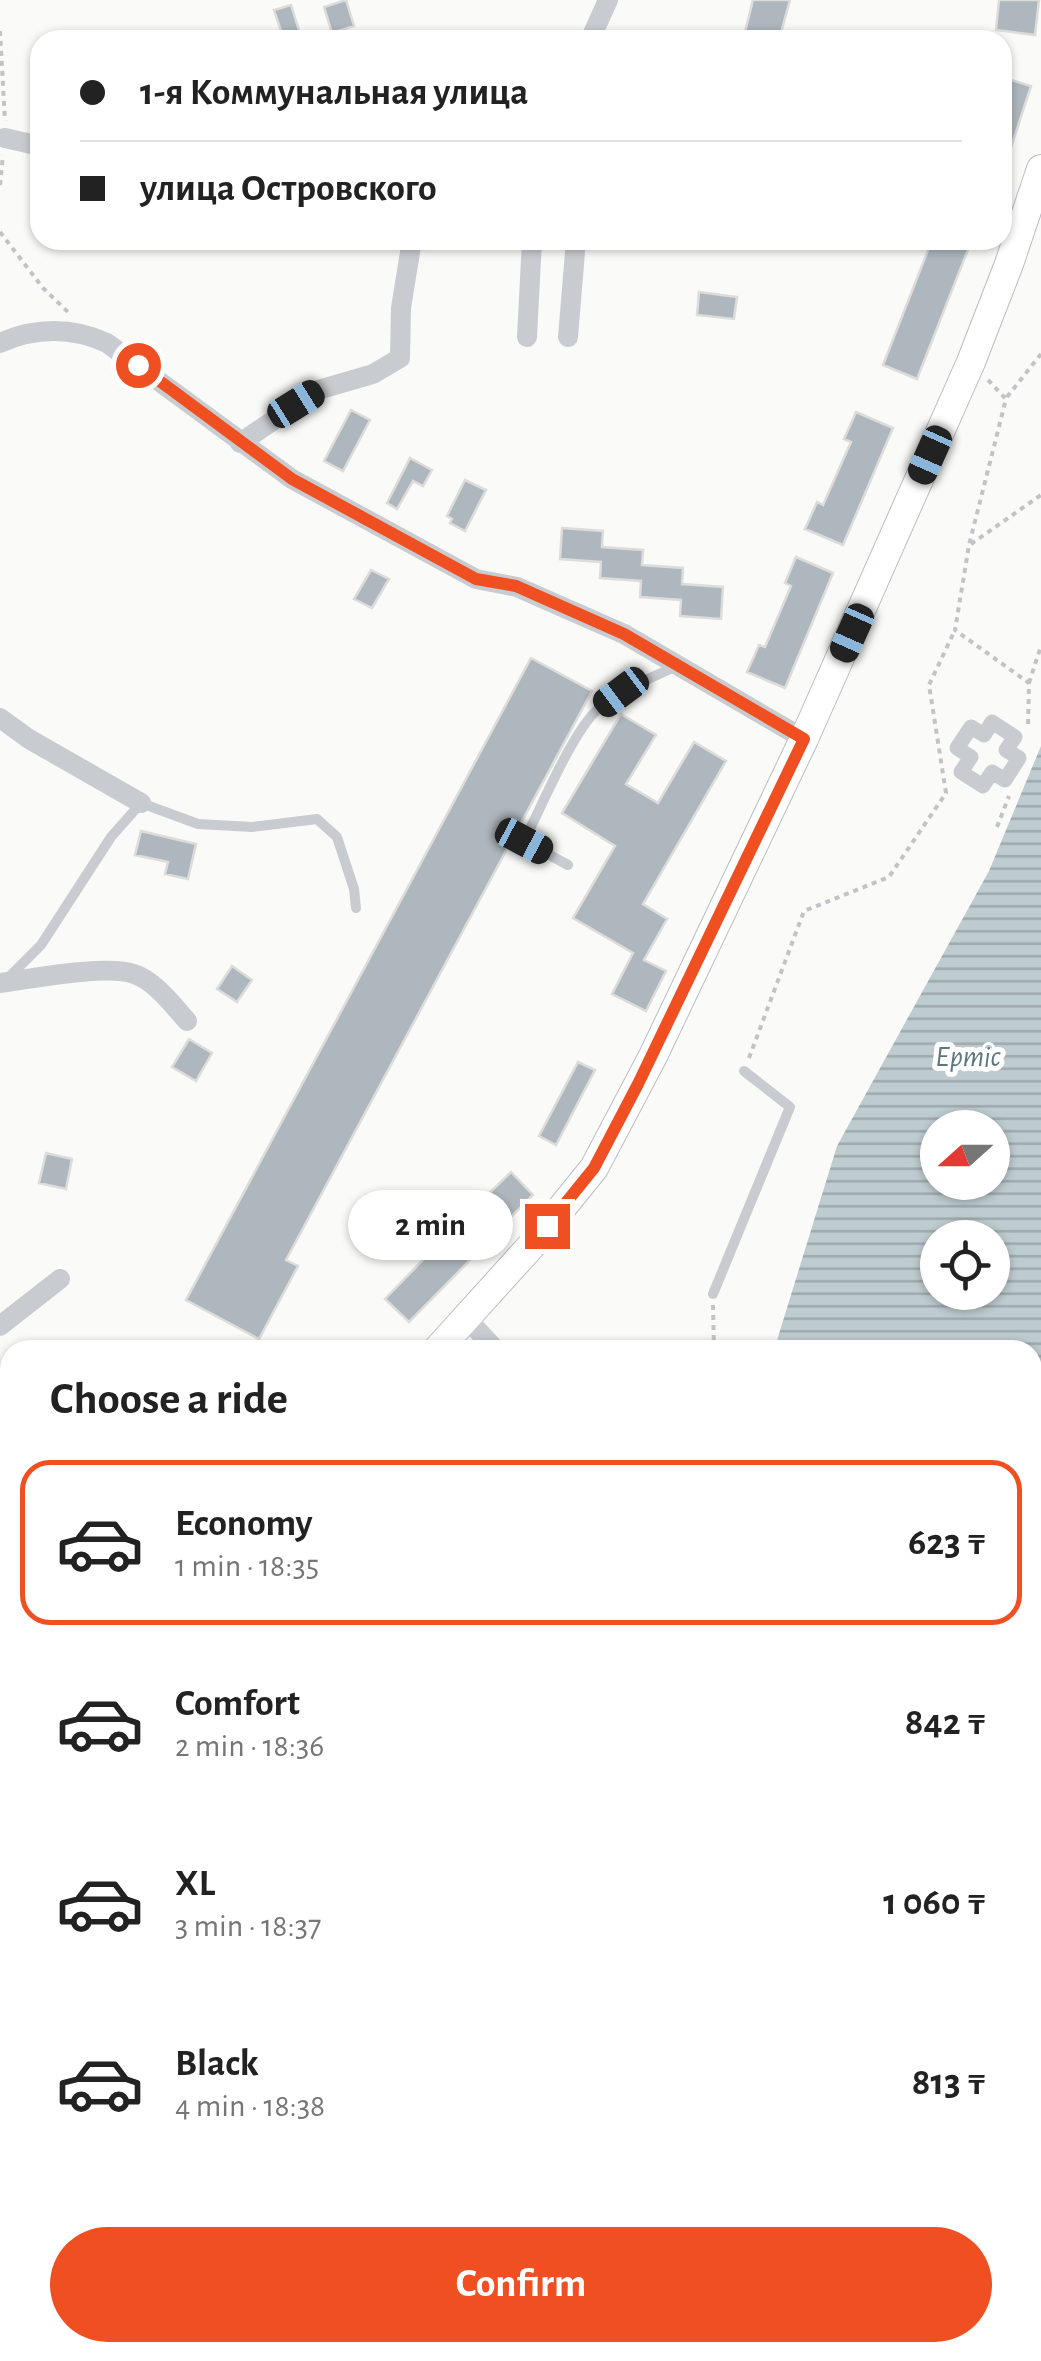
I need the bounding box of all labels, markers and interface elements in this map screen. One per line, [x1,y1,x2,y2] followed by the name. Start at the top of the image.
[140,74,528,112] text: 1-я Коммунальная улица
[140,170,437,208] text: улица Островского
[116,343,161,388] route start
[263,375,329,433] car
[904,421,956,489] car
[826,599,878,667] car
[588,662,654,722] car
[490,814,558,868] car
[935,1042,1001,1072] water label: Ертіс
[920,1110,1010,1200] north arrow
[920,1110,1010,1310] map controls
[347,1191,512,1261] callout: 2 min
[525,1204,570,1249] route end
[395,1209,466,1241] text: 2 min
[920,1220,1010,1310] button: locate
[50,1377,288,1422] text: Choose a ride
[55,1498,145,1588] icon: car
[175,1505,313,1543] text: Economy
[908,1524,987,1562] text: 623 ₸
[175,1550,319,1582] text: 1 min · 18:35
[55,1678,145,1768] icon: car
[175,1685,300,1723] text: Comfort
[905,1704,987,1742] text: 842 ₸
[175,1730,324,1762] text: 2 min · 18:36
[55,1858,145,1948] icon: car
[175,1865,215,1903] text: XL
[883,1884,987,1922] text: 1 060 ₸
[175,1910,321,1942] text: 3 min · 18:37
[55,2038,145,2128] icon: car
[175,2045,259,2083] text: Black
[912,2064,987,2102] text: 813 ₸
[175,2090,325,2122] text: 4 min · 18:38
[50,2227,992,2342] button: Confirm

